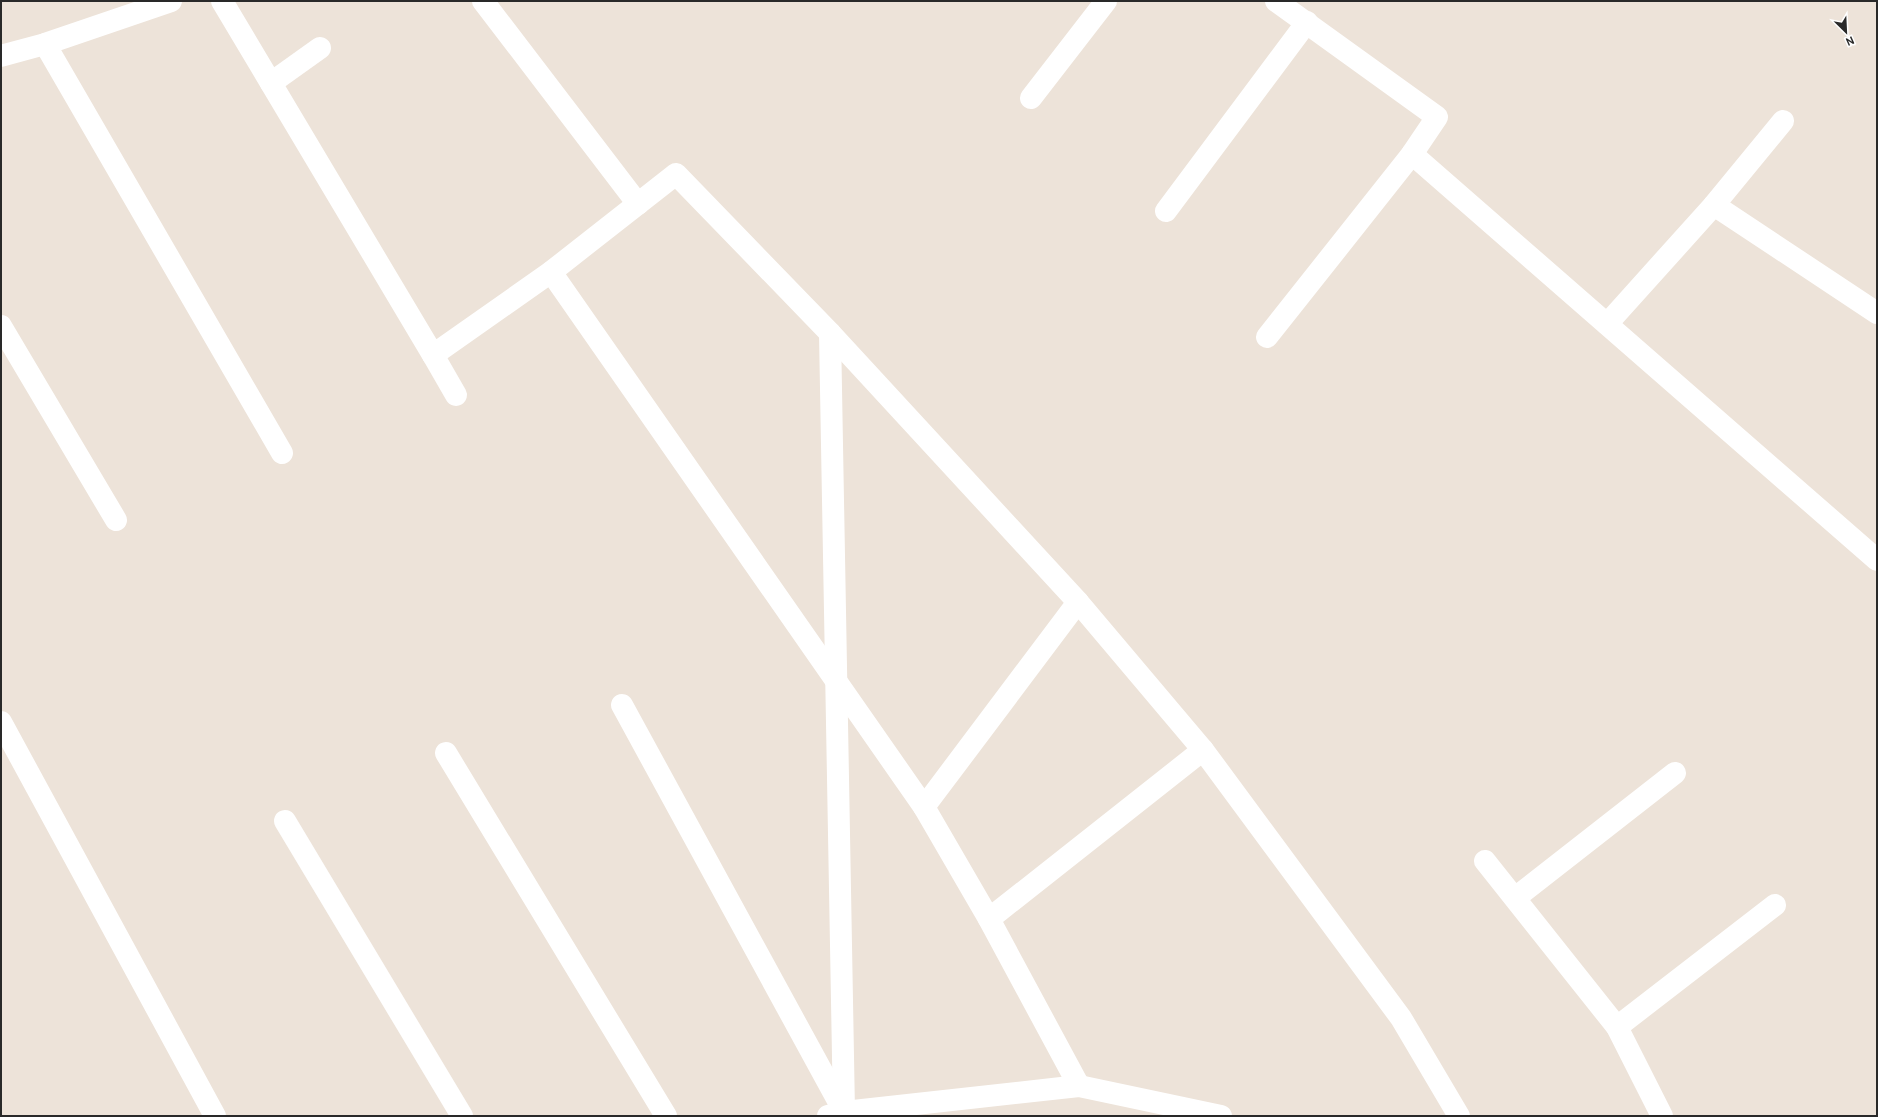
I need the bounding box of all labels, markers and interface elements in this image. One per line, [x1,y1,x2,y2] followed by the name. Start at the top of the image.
[1826,12,1866,52] north arrow
[1844,33,1856,49] text: N

